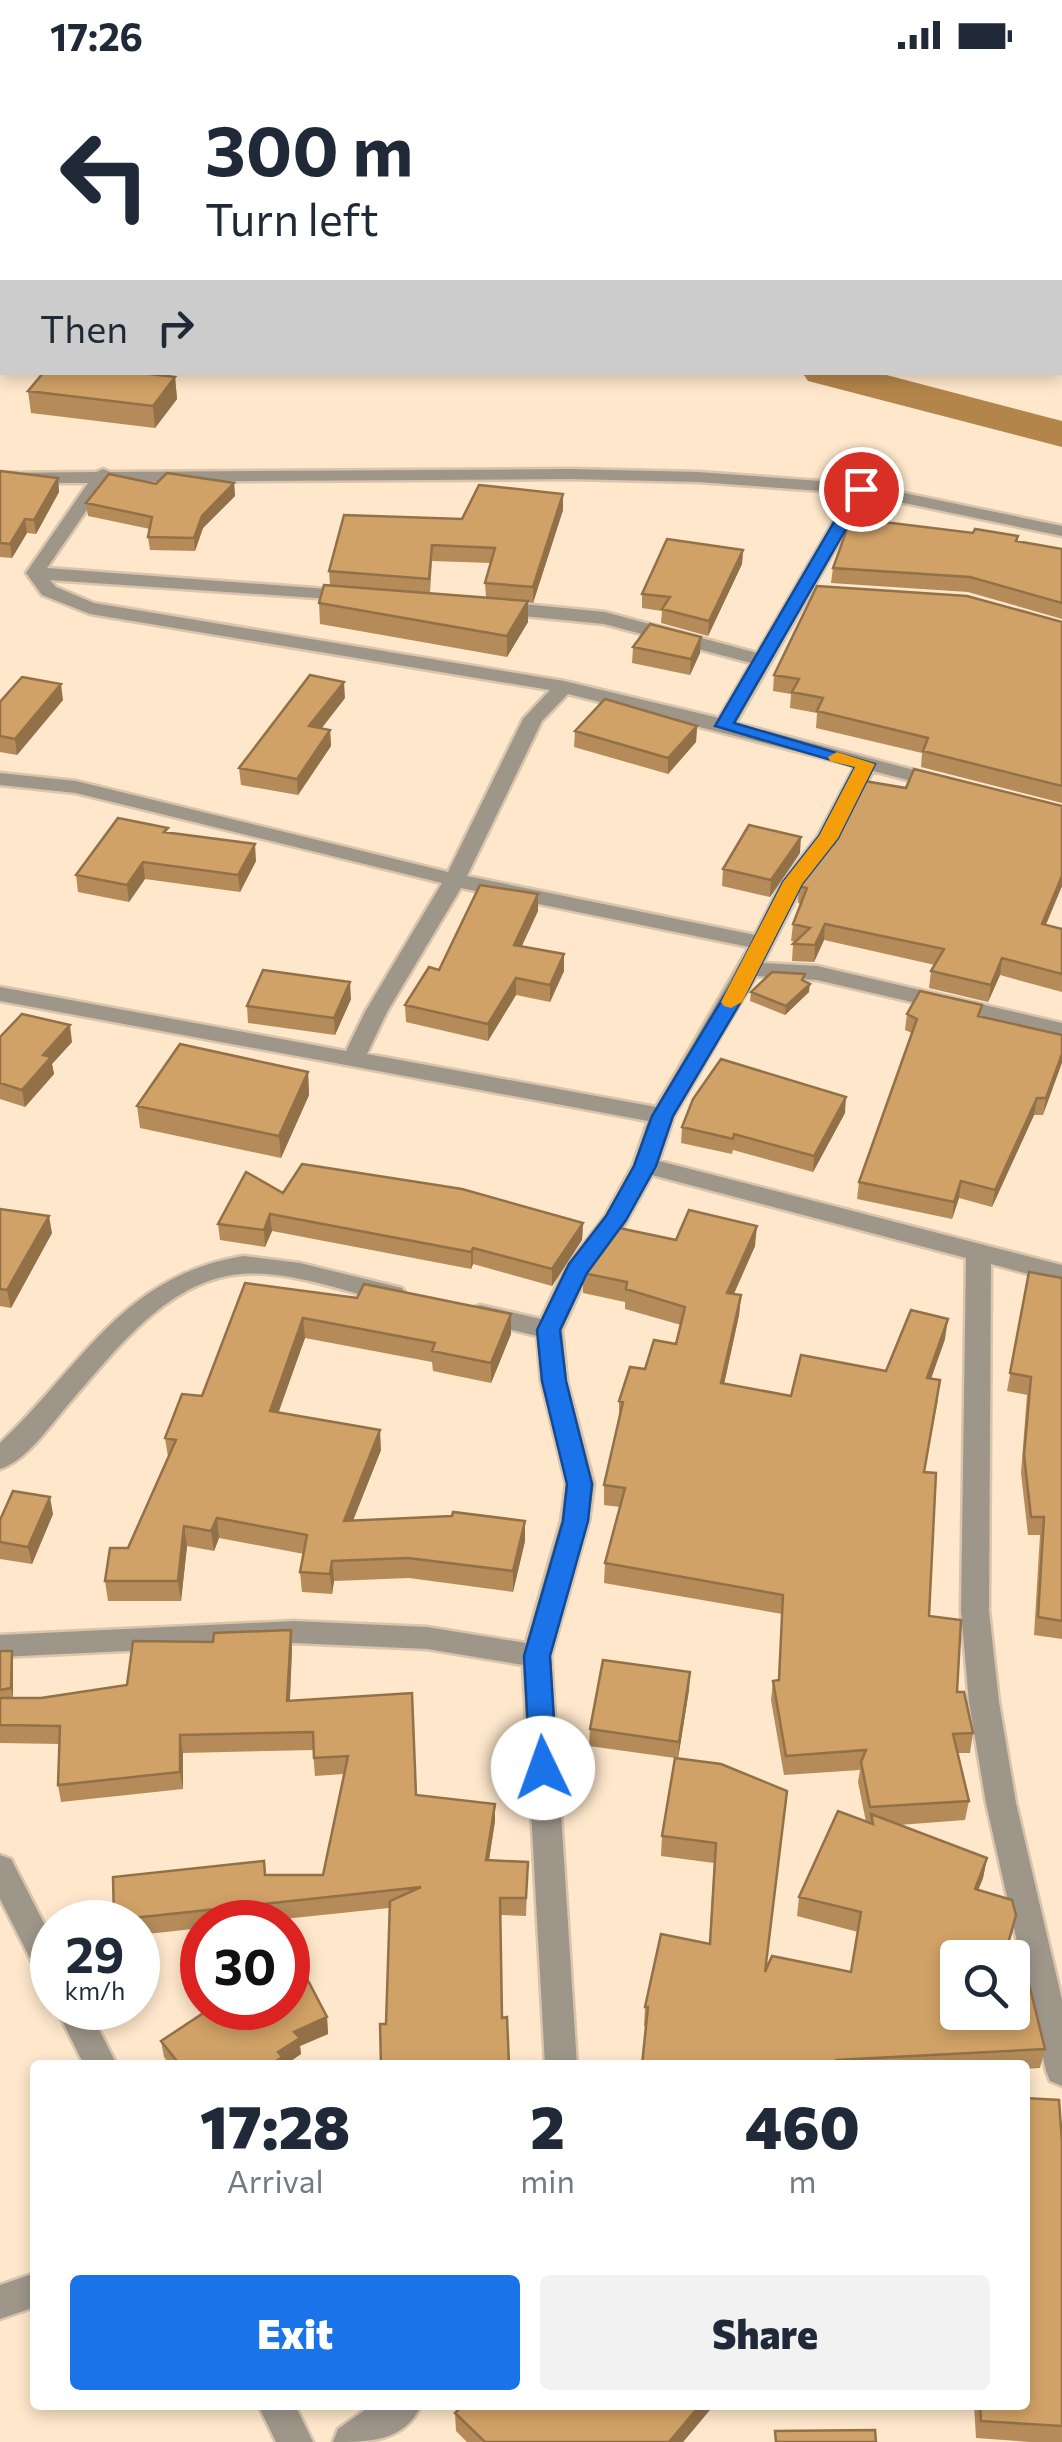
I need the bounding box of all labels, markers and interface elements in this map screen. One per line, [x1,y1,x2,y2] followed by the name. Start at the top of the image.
[50,12,143,59] text: 17:26
[205,105,413,190] text: 300 m
[40,110,170,240] icon: left
[205,190,379,245] text: Turn left
[148,300,203,355] icon: right
[40,304,128,351] text: Then
[819,447,904,532] pin
[834,462,889,517] icon: arrive
[491,1716,595,1820] position arrow
[180,1900,310,2030] speed limit sign: 30
[65,1922,124,1983] text: 29
[940,1940,1030,2030] map controls
[940,1940,1030,2030] button: search
[65,1975,125,2005] text: km/h
[200,2088,350,2161] text: 17:28
[530,2088,565,2161] text: 2
[745,2088,860,2161] text: 460
[227,2160,324,2200] text: Arrival
[520,2160,575,2200] text: min
[788,2160,816,2200] text: m
[70,2275,520,2390] button: Exit
[540,2275,990,2390] button: Share

